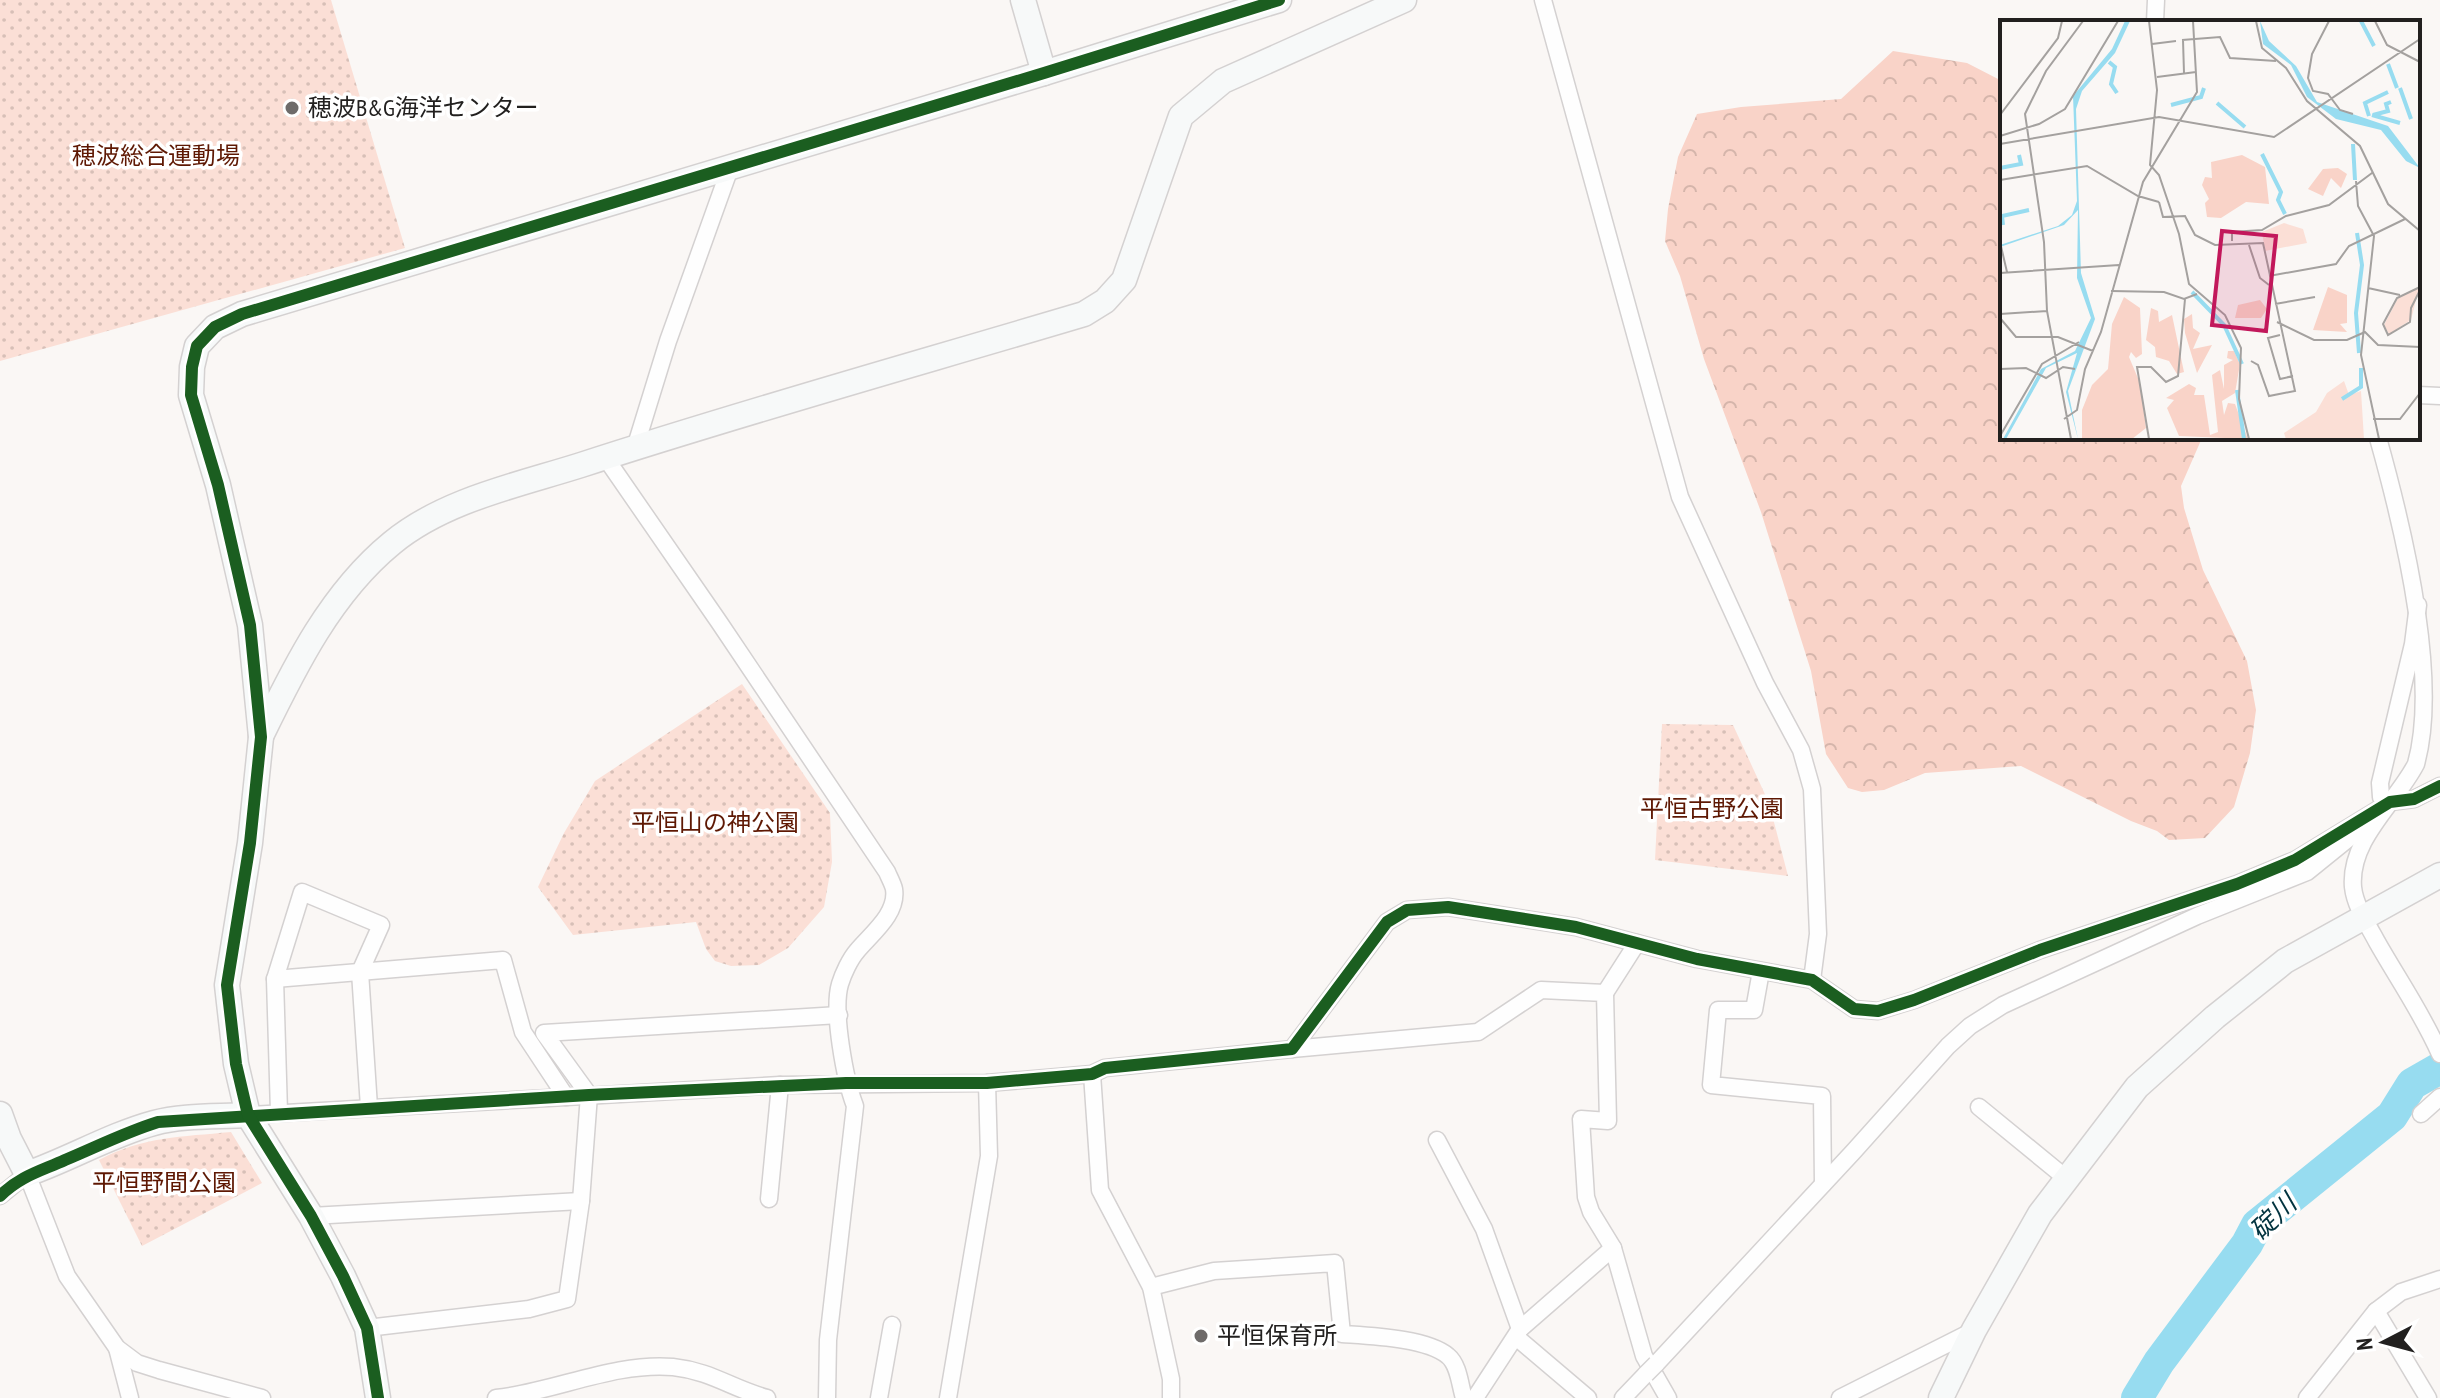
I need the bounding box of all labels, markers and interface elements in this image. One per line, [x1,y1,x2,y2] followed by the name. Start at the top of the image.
[2000,20,2420,440] inset map
[308,92,539,123] place label: 穂波B&G海洋センター
[283,99,301,117] marker: 穂波B&G海洋センター
[72,140,240,171] park label: 穂波総合運動場
[1640,793,1784,824] park label: 平恒古野公園
[631,807,799,838] park label: 平恒山の神公園
[92,1167,236,1198] park label: 平恒野間公園
[2242,1185,2305,1247] water label: 碇川
[2344,1302,2424,1382] north arrow
[1217,1320,1337,1351] place label: 平恒保育所
[1192,1327,1210,1345] marker: 平恒保育所
[2350,1337,2379,1351] text: N

